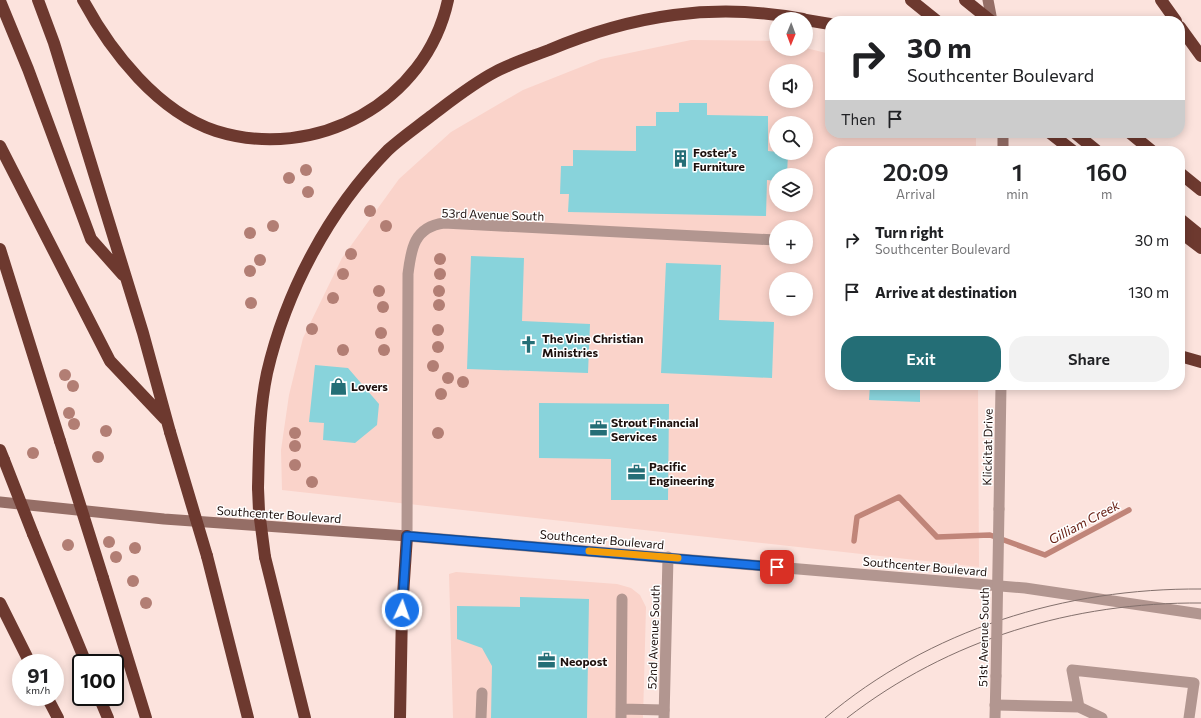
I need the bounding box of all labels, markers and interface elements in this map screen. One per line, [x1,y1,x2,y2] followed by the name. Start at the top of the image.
[769,12,813,56] north arrow
[769,12,813,316] map controls
[907,30,972,64] text: 30 m
[841,32,893,84] icon: right
[769,64,813,108] button: sound
[907,64,1094,86] text: Southcenter Boulevard
[884,108,906,130] icon: arrive
[841,110,876,128] text: Then
[769,116,813,160] button: search
[693,145,745,173] place label: Foster's Furniture
[670,149,690,169] building icon: Foster's Furniture
[883,157,949,186] text: 20:09
[1012,157,1023,186] text: 1
[1086,157,1127,186] text: 160
[769,168,813,212] button: layers
[896,186,935,202] text: Arrival
[1006,186,1028,202] text: min
[1101,186,1112,202] text: m
[442,205,544,223] street label: 53rd Avenue South
[769,220,813,264] button: +
[875,223,944,241] text: Turn right
[841,229,863,251] icon: right
[1135,231,1169,249] text: 30 m
[875,241,1010,257] text: Southcenter Boulevard
[769,272,813,316] button: −
[841,281,863,303] icon: arrive
[875,283,1017,301] text: Arrive at destination
[1128,283,1169,301] text: 130 m
[542,331,643,359] place label: The Vine Christian Ministries
[519,335,539,355] church icon: The Vine Christian Ministries
[841,336,1001,382] button: Exit
[1009,336,1169,382] button: Share
[328,376,348,396] shop icon: Lovers
[351,379,388,393] place label: Lovers
[979,408,995,486] street label: Klickitat Drive
[611,415,699,443] place label: Strout Financial Services
[588,419,608,439] office icon: Strout Financial Services
[649,459,715,487] place label: Pacific Engineering
[626,463,646,483] office icon: Pacific Engineering
[1046,496,1123,547] water label: Gilliam Creek
[216,503,342,525] street label: Southcenter Boulevard
[539,527,665,551] street label: Southcenter Boulevard
[760,550,794,584] pin
[862,554,988,578] street label: Southcenter Boulevard
[766,556,788,578] icon: arrive
[644,584,662,690] street label: 52nd Avenue South
[975,587,991,687] street label: 51st Avenue South
[381,589,423,631] position arrow
[537,651,557,671] office icon: Neopost
[72,654,124,706] speed limit sign: 100
[560,654,607,668] place label: Neopost
[27,663,49,687] text: 91
[26,684,50,696] text: km/h

